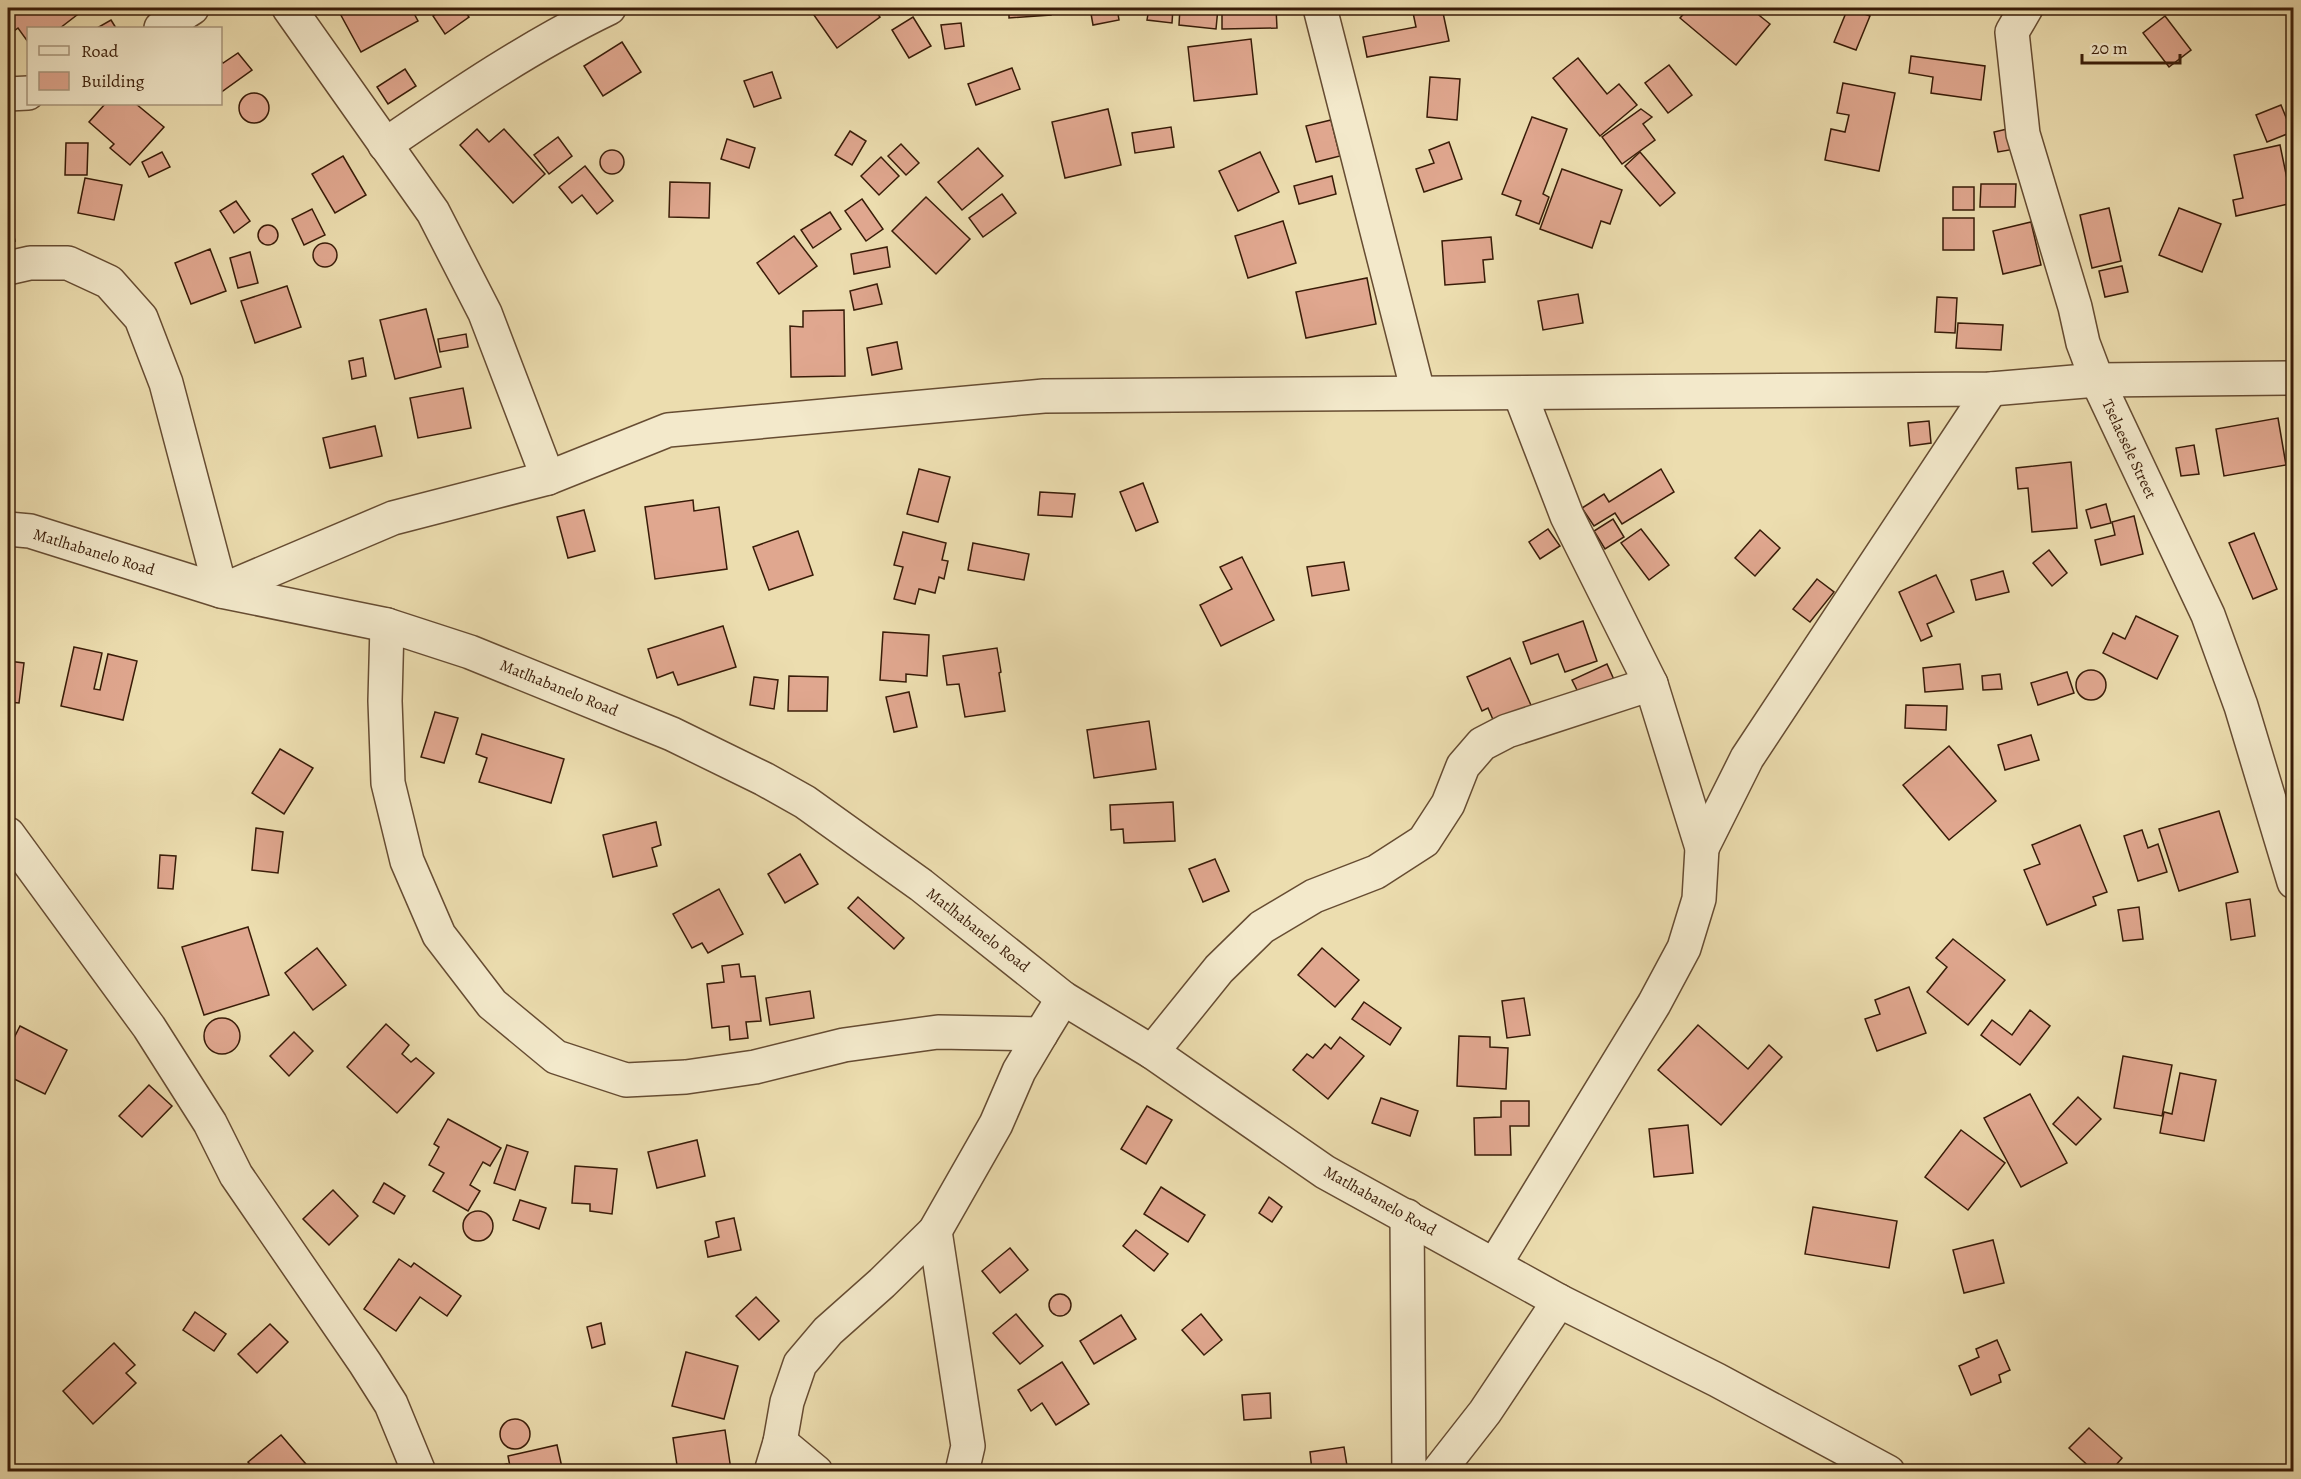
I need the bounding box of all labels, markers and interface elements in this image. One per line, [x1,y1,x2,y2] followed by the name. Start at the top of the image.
[27,27,222,105] legend
[2082,27,2180,65] scale bar
[2091,36,2128,60] text: 20 m
[81,39,119,63] text: Road
[81,69,145,93] text: Building
[2096,396,2162,502] street label: Tselaesele Street
[31,523,158,581] street label: Matlhabanelo Road
[497,654,622,722] street label: Matlhabanelo Road
[922,883,1035,978] street label: Matlhabanelo Road
[1320,1161,1441,1241] street label: Matlhabanelo Road

